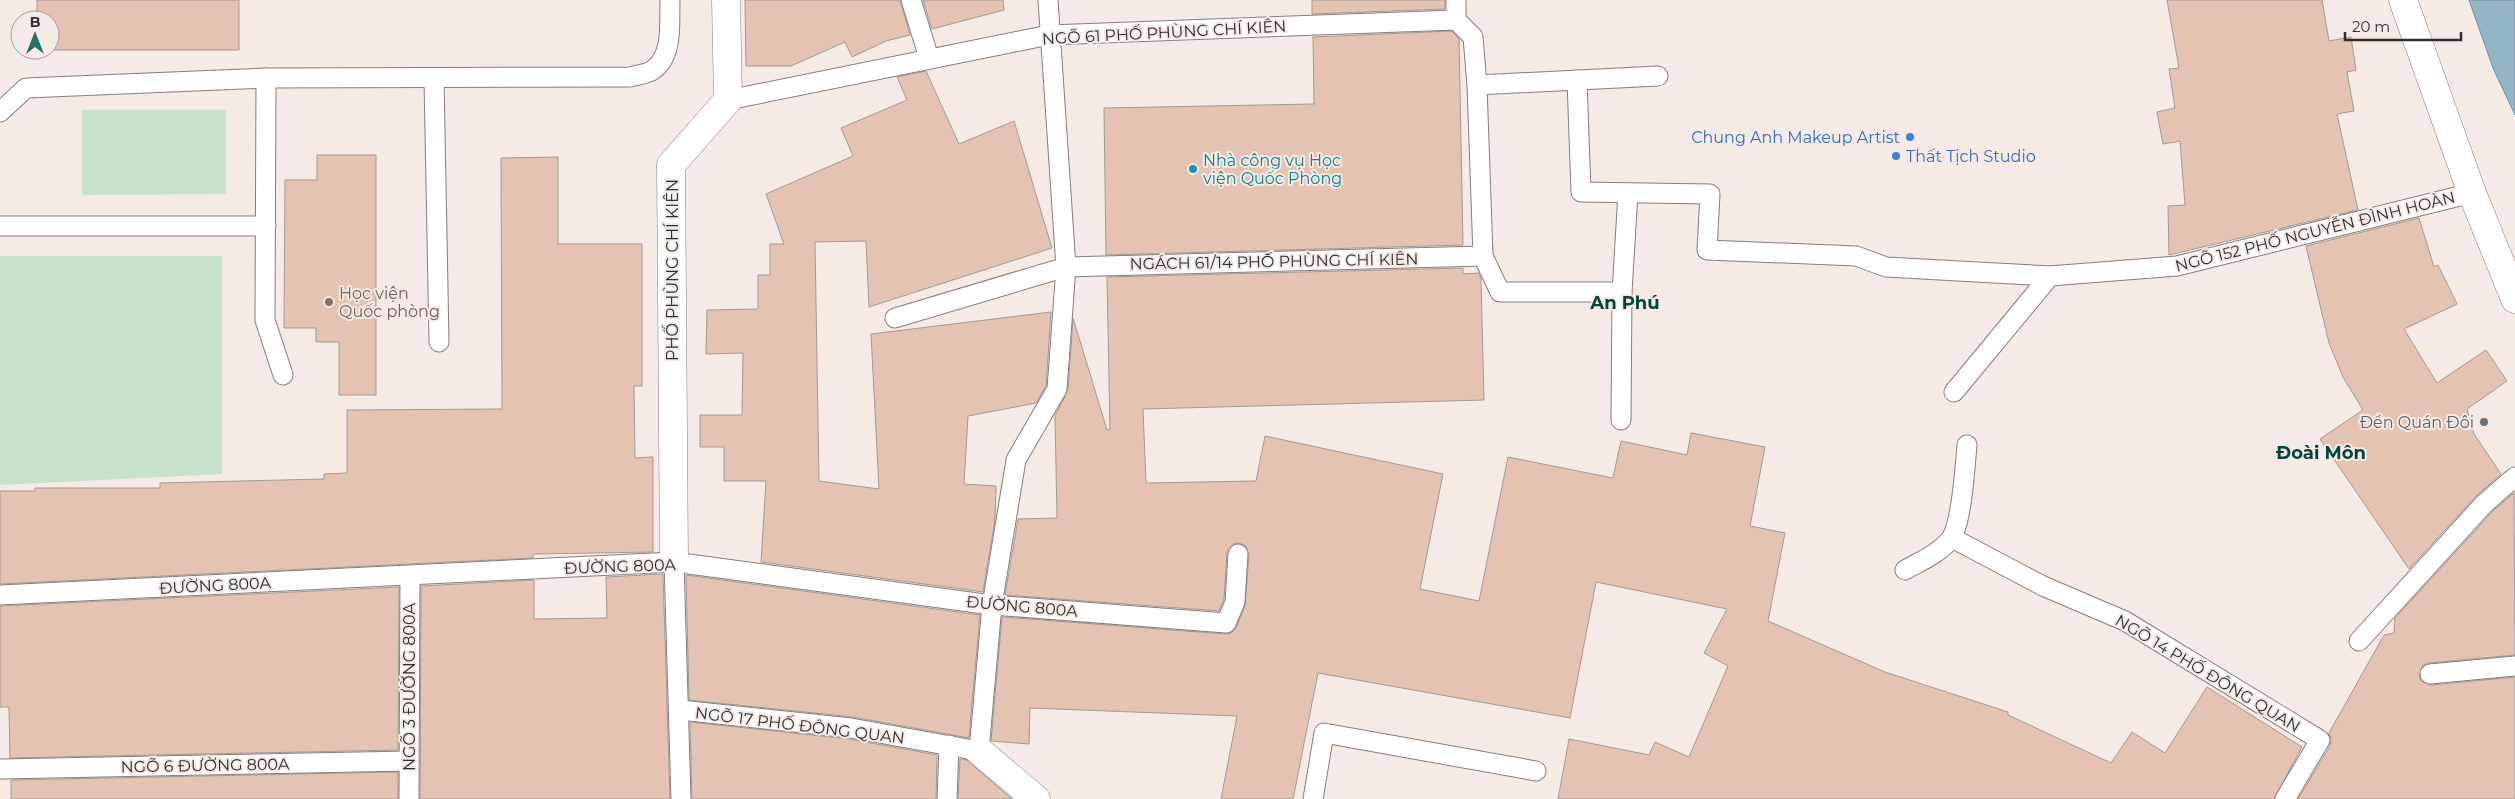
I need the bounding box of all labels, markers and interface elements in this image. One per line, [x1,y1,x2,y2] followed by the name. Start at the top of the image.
[10,10,60,60] north arrow
[2345,10,2461,42] scale bar
[30,13,41,31] text: B
[1041,16,1287,48] street label: NGÕ 61 PHỐ PHÙNG CHÍ KIÊN
[2352,17,2390,36] text: 20 m
[1691,128,1900,147] place label: Chung Anh Makeup Artist
[1904,131,1916,143] marker: Chung Anh Makeup Artist
[1906,147,2036,166] place label: Thất Tịch Studio
[1890,150,1902,162] marker: Thất Tịch Studio
[1203,151,1342,188] place label: Nhà công vụ Học viện Quốc Phòng
[1187,163,1199,175] marker: Nhà công vụ Học viện Quốc Phòng
[662,179,682,361] street label: PHỐ PHÙNG CHÍ KIÊN
[2173,186,2457,276] street label: NGÕ 152 PHỐ NGUYỄN ĐÌNH HOÀN
[1129,248,1419,274] street label: NGÁCH 61/14 PHỐ PHÙNG CHÍ KIÊN
[339,284,440,321] place label: Học viện Quốc phòng
[1589,292,1660,314] district label: An Phú
[323,296,335,308] marker: Học viện Quốc phòng
[2360,413,2474,432] place label: Đền Quán Đôi
[2478,416,2490,428] marker: Đền Quán Đôi
[2276,442,2366,464] district label: Đoài Môn
[564,555,677,578] street label: ĐƯỜNG 800A
[159,573,272,598] street label: ĐƯỜNG 800A
[965,592,1079,621] street label: ĐƯỜNG 800A
[400,602,419,771] street label: NGÕ 3 ĐƯỜNG 800A
[2112,610,2304,736] street label: NGÕ 14 PHỐ ĐÔNG QUAN
[694,702,906,748] street label: NGÕ 17 PHỐ ĐÔNG QUAN
[120,755,290,776] street label: NGÕ 6 ĐƯỜNG 800A

